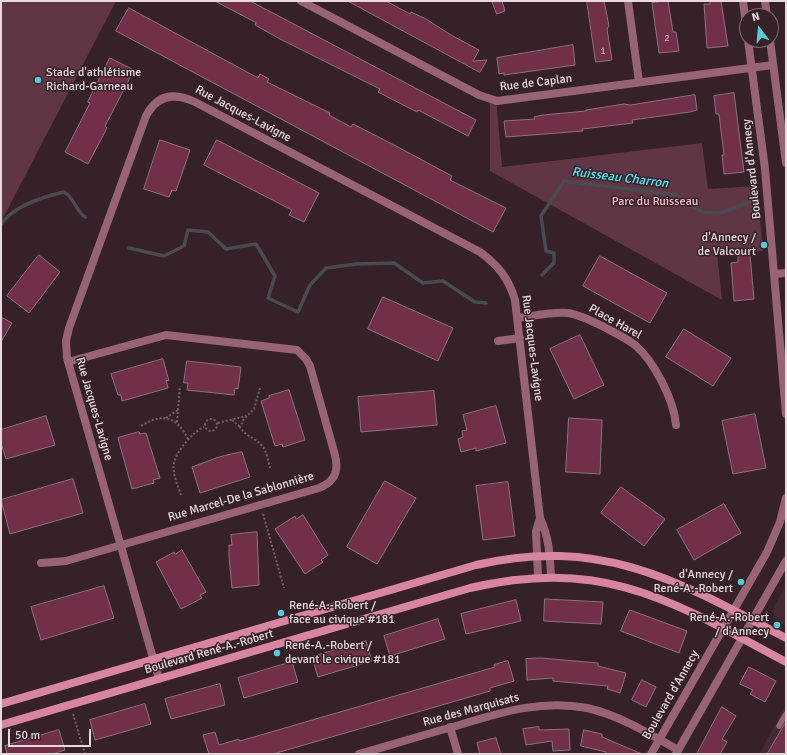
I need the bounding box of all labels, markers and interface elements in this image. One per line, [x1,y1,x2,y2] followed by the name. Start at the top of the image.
[739,8,779,48] north arrow
[750,10,761,24] text: N
[664,32,670,44] house number: 2
[600,45,606,57] house number: 1
[46,66,141,94] place label: Stade d'athlétisme Richard-Garneau
[499,71,573,95] street label: Rue de Caplan
[33,75,43,85] marker: Stade d'athlétisme Richard-Garneau
[193,83,293,145] street label: Rue Jacques-Lavigne
[740,118,764,220] street label: Boulevard d'Annecy
[571,164,669,192] water label: Ruisseau Charron
[612,195,698,209] park label: Parc du Ruisseau
[698,231,756,259] place label: d'Annecy / de Valcourt
[759,240,769,250] marker: d'Annecy / de Valcourt
[518,294,546,402] street label: Rue Jacques-Lavigne
[586,302,644,342] street label: Place Harel
[72,356,116,462] street label: Rue Jacques-Lavigne
[166,469,316,525] street label: Rue Marcel-De la Sablonnière
[654,568,733,596] place label: d'Annecy / René-A.-Robert
[736,577,746,587] marker: d'Annecy / René-A.-Robert
[289,599,395,627] place label: René-A.-Robert / face au civique #181
[276,608,286,618] marker: René-A.-Robert / face au civique #181
[690,611,769,639] place label: René-A.-Robert / d'Annecy
[772,620,782,630] marker: René-A.-Robert / d'Annecy
[143,627,275,677] street label: Boulevard René-A.-Robert
[285,639,400,667] place label: René-A.-Robert / devant le civique #181
[272,648,282,658] marker: René-A.-Robert / devant le civique #181
[640,648,702,742] street label: Boulevard d'Annecy
[421,690,521,730] street label: Rue des Marquisats
[10,721,93,747] scale bar
[15,728,40,743] text: 50 m

